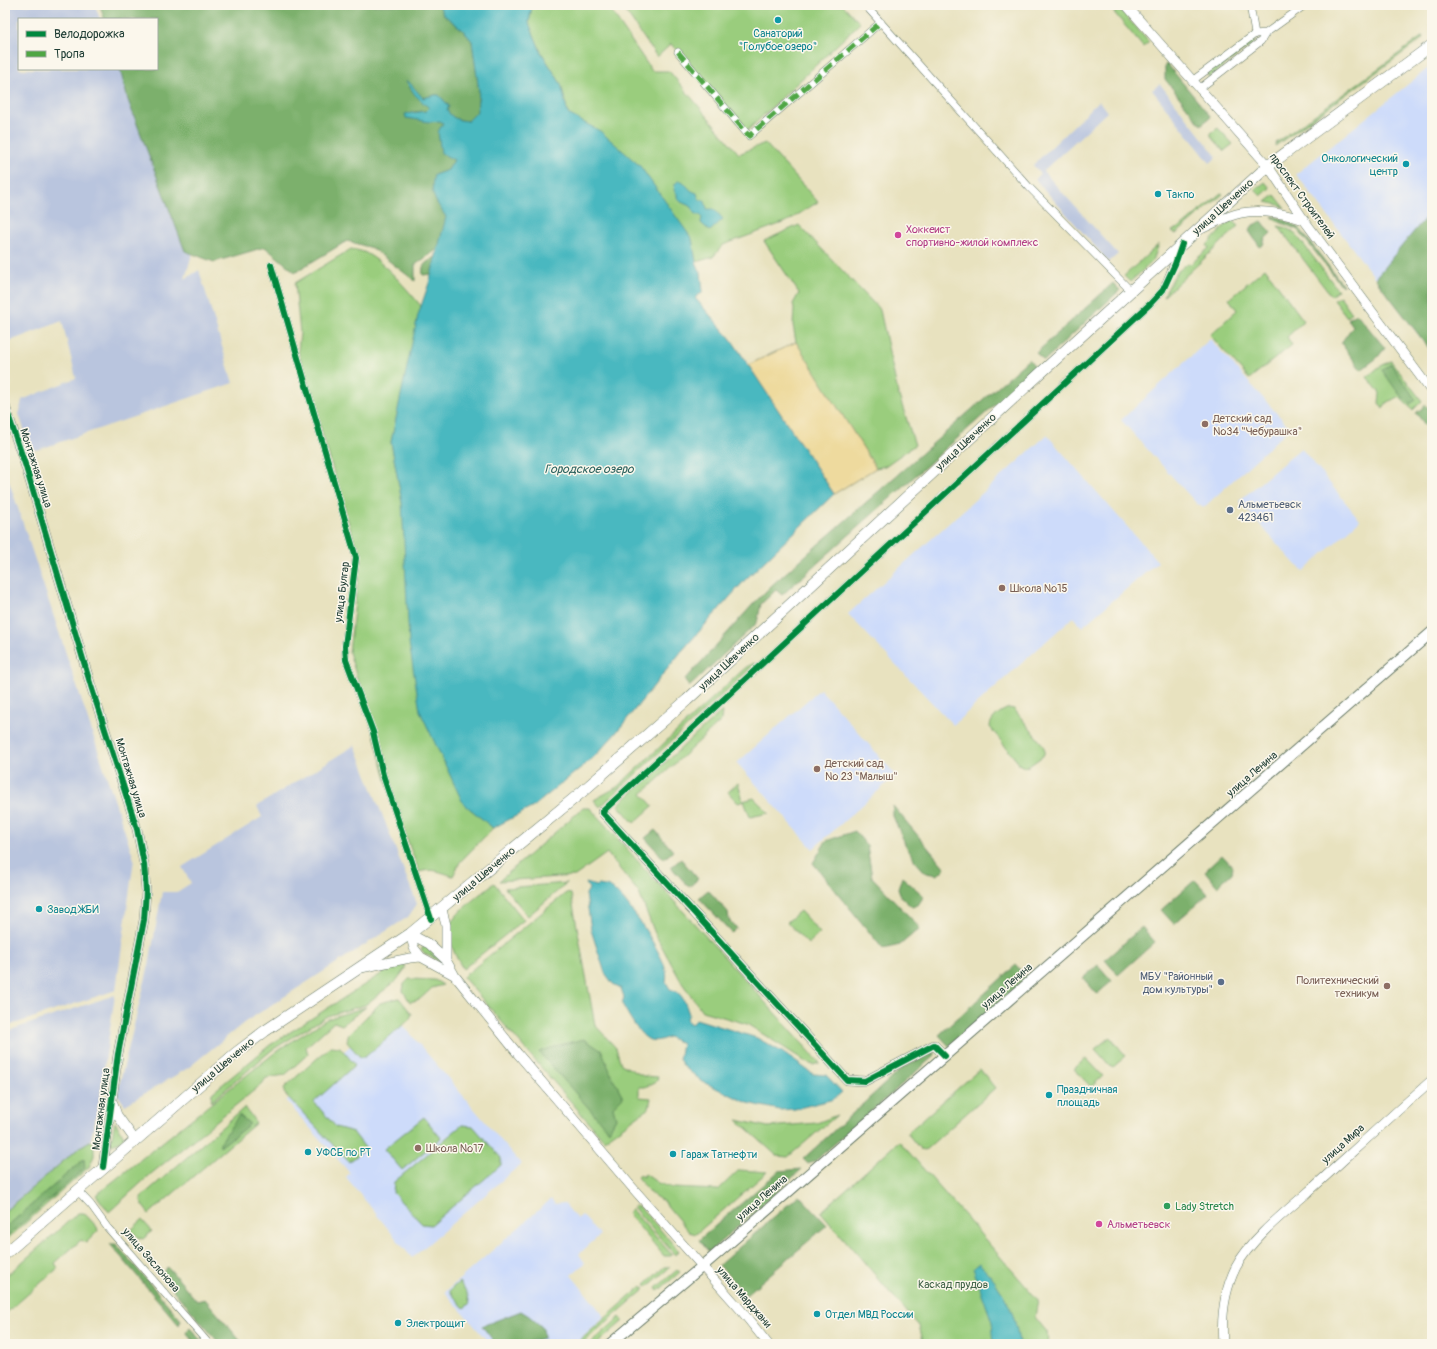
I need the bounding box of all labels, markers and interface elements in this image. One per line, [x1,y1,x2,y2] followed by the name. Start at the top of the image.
[773,15,783,25] marker: Санаторий "Голубое озеро"
[18,18,158,70] legend
[54,27,125,42] text: Велодорожка
[739,27,817,53] place label: Санаторий "Голубое озеро"
[54,47,85,62] text: Тропа
[1267,151,1337,241] street label: проспект Строителей
[1321,152,1398,178] place label: Онкологический центр
[1401,159,1411,169] marker: Онкологический центр
[1189,176,1256,238] street label: улица Шевченко
[1166,188,1194,201] place label: Такпо
[1153,189,1163,199] marker: Такпо
[906,223,1039,249] place label: Хоккеист спортивно-жилой комплекс
[893,230,903,240] marker: Хоккеист спортивно-жилой комплекс
[932,411,999,474] street label: улица Шевченко
[1212,412,1302,438] place label: Детский сад №34 "Чебурашка"
[1200,419,1210,429] marker: Детский сад №34 "Чебурашка"
[17,427,55,509] street label: Монтажная улица
[544,462,635,477] water label: Городское озеро
[1238,498,1302,524] place label: Альметьевск 423461
[1225,505,1235,515] marker: Альметьевск 423461
[332,561,352,624] street label: улица Булгар
[1010,582,1068,595] place label: Школа №15
[997,583,1007,593] marker: Школа №15
[695,631,762,694] street label: улица Шевченко
[113,737,149,819] street label: Монтажная улица
[1223,748,1280,800] street label: улица Ленина
[824,757,898,783] place label: Детский сад № 23 "Малыш"
[812,764,822,774] marker: Детский сад № 23 "Малыш"
[449,844,518,905] street label: улица Шевченко
[47,903,99,916] place label: Завод ЖБИ
[34,904,44,914] marker: Завод ЖБИ
[978,960,1035,1012] street label: улица Ленина
[1140,970,1213,996] place label: МБУ "Районный дом культуры"
[1297,974,1379,1000] place label: Политехнический техникум
[1216,977,1226,987] marker: МБУ "Районный дом культуры"
[1382,981,1392,991] marker: Политехнический техникум
[188,1035,257,1096] street label: улица Шевченко
[90,1067,112,1151] street label: Монтажная улица
[1057,1083,1118,1109] place label: Праздничная площадь
[1044,1090,1054,1100] marker: Праздничная площадь
[1318,1121,1367,1167] street label: улица Мира
[426,1142,484,1155] place label: Школа №17
[413,1143,423,1153] marker: Школа №17
[316,1146,371,1159] place label: УФСБ по РТ
[303,1147,313,1157] marker: УФСБ по РТ
[681,1148,757,1161] place label: Гараж Татнефти
[668,1149,678,1159] marker: Гараж Татнефти
[733,1172,790,1224] street label: улица Ленина
[1175,1200,1234,1213] place label: Lady Stretch
[1162,1201,1172,1211] marker: Lady Stretch
[1107,1218,1171,1231] place label: Альметьевск
[1094,1219,1104,1229] marker: Альметьевск
[119,1225,182,1295] street label: улица Заслонова
[713,1263,774,1330] street label: улица Марджани
[918,1278,988,1291] park label: Каскад прудов
[825,1308,913,1321] place label: Отдел МВД России
[812,1309,822,1319] marker: Отдел МВД России
[406,1317,466,1330] place label: Электрощит
[393,1318,403,1328] marker: Электрощит

